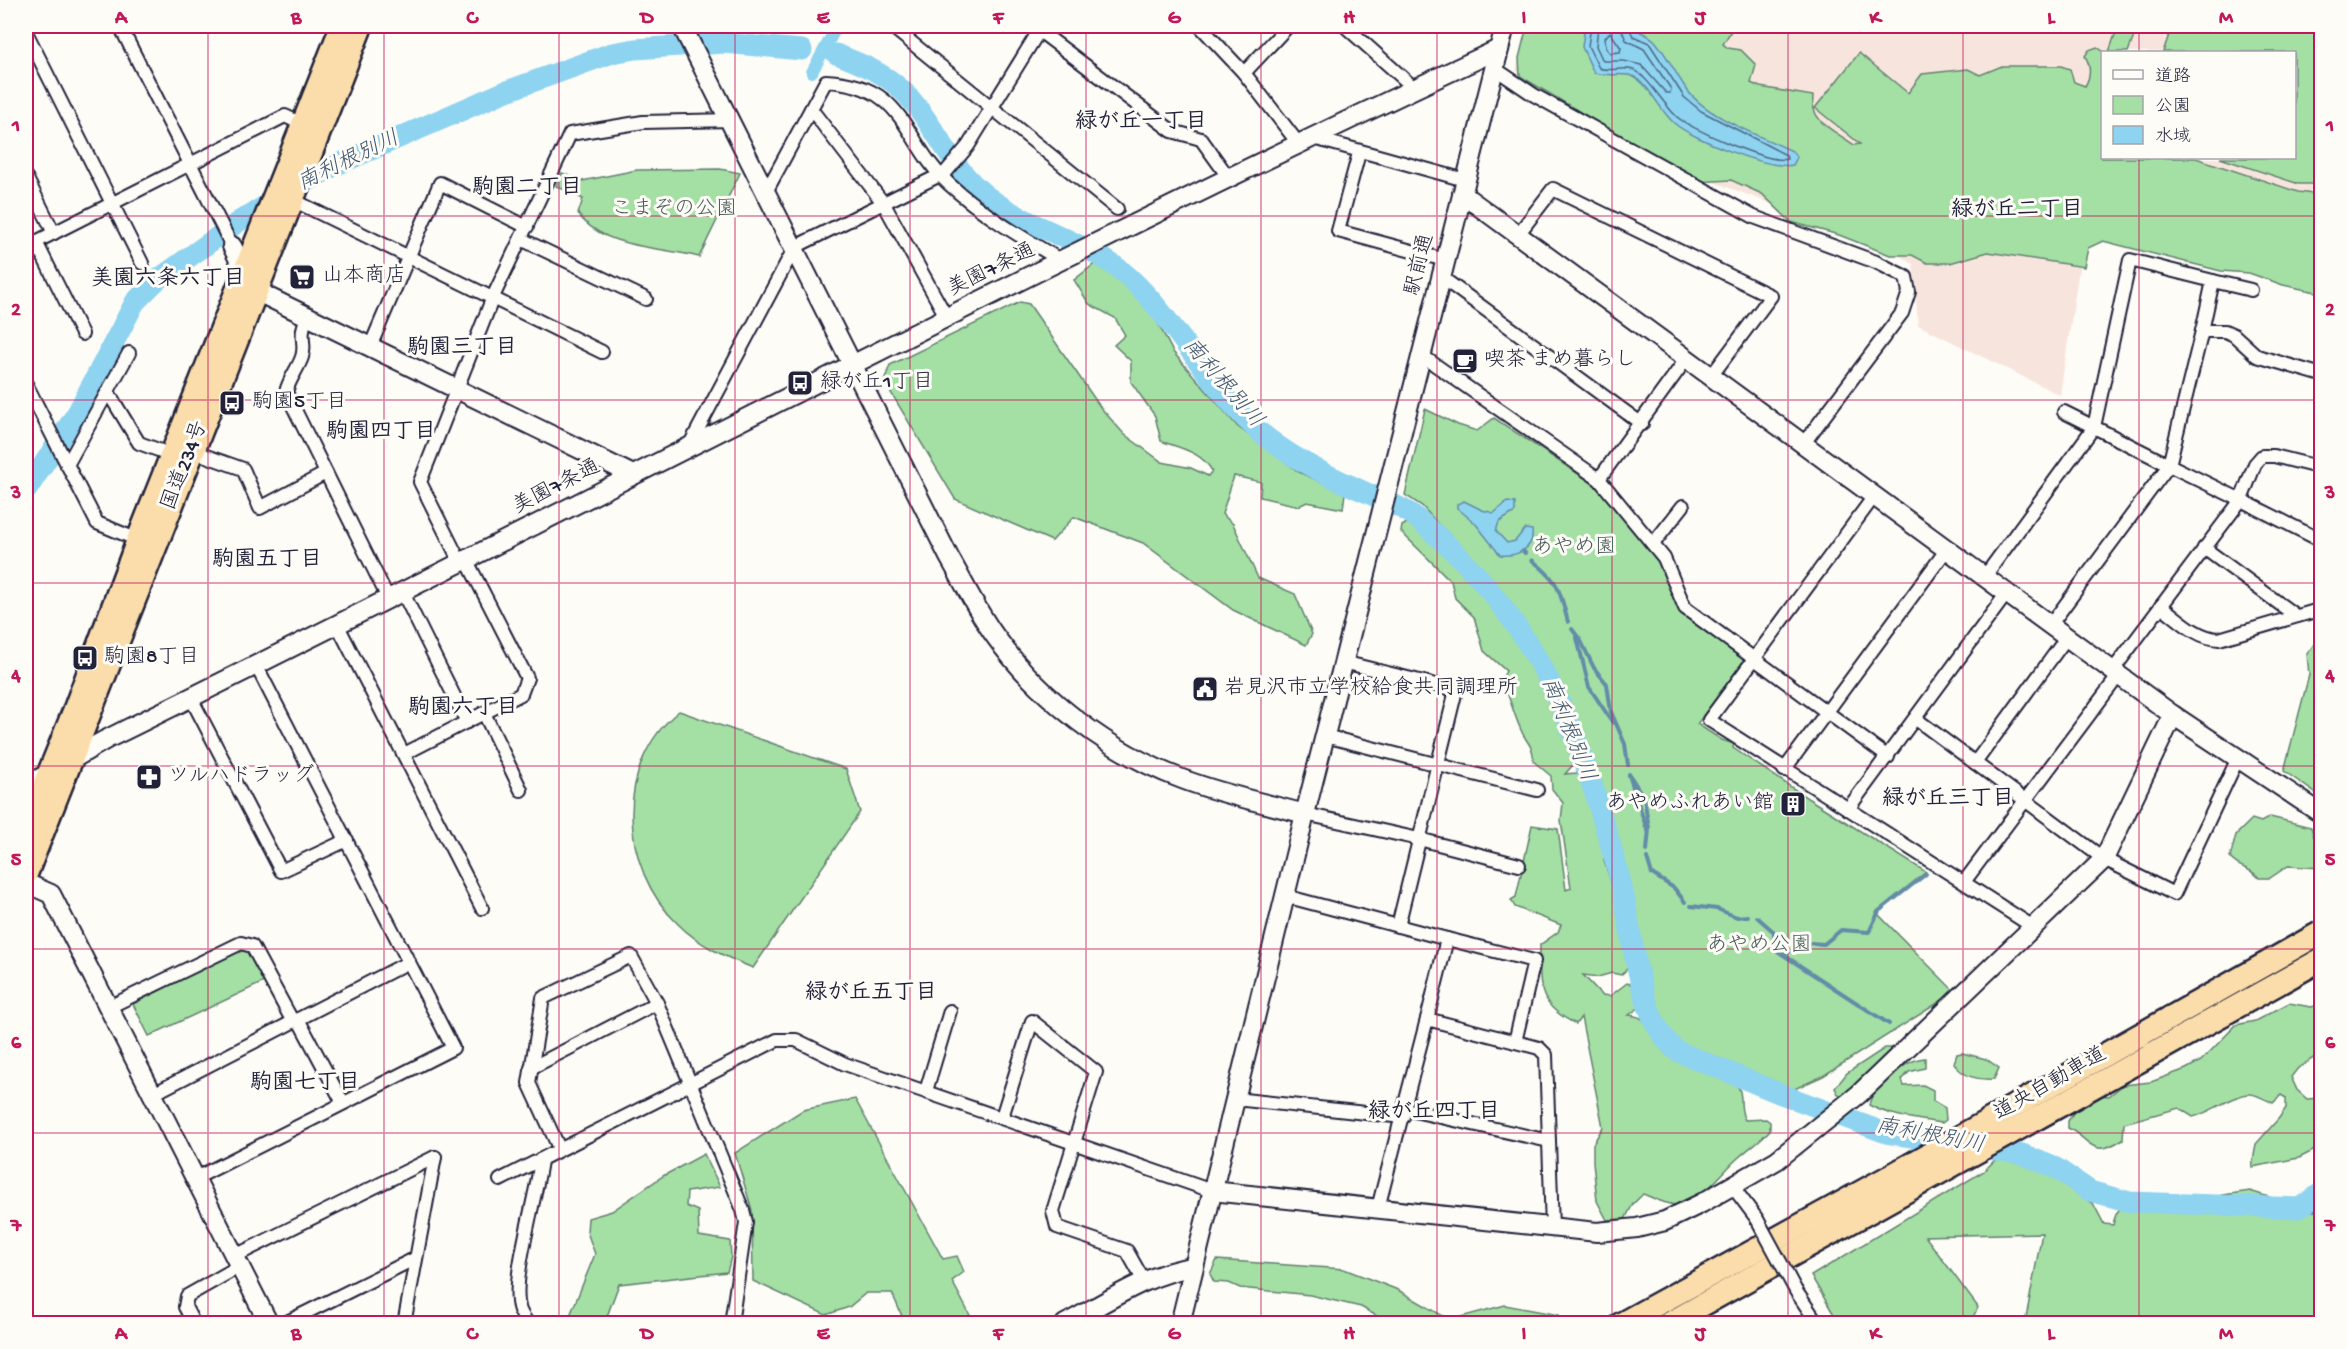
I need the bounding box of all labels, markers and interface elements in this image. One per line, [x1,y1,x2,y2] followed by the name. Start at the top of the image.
[114,8,129,31] text: A
[290,8,302,31] text: B
[466,8,480,31] text: C
[638,8,654,31] text: D
[817,8,831,31] text: E
[992,8,1005,31] text: F
[1168,8,1182,31] text: G
[1343,8,1355,31] text: H
[1522,8,1527,31] text: I
[1694,8,1707,31] text: J
[1868,8,1883,31] text: K
[2047,8,2056,31] text: L
[2219,8,2234,31] text: M
[2101,51,2296,159] legend
[2155,66,2191,88] text: 道路
[2155,97,2191,118] text: 公園
[1075,109,1207,136] district label: 緑が丘一丁目
[11,116,20,139] text: 1
[2325,116,2334,139] text: 1
[293,125,404,198] water label: 南利根別川
[2155,126,2191,148] text: 水域
[472,175,582,202] district label: 駒園二丁目
[1951,197,2083,224] district label: 緑が丘二丁目
[611,198,737,223] park label: こまぞの公園
[1400,231,1441,299] street label: 駅前通
[943,238,1040,303] street label: 美園7条通
[287,262,317,292] supermarket icon: 山本商店
[322,263,406,290] place label: 山本商店
[91,266,245,293] district label: 美園六条六丁目
[11,300,21,323] text: 2
[2325,300,2335,323] text: 2
[1176,333,1269,434] water label: 南利根別川
[407,335,517,362] district label: 駒園三丁目
[1450,346,1480,376] cafe icon: 喫茶 まめ暮らし
[1484,347,1636,374] place label: 喫茶 まめ暮らし
[785,368,815,398] bus stop icon: 緑が丘1丁目
[820,370,933,396] place label: 緑が丘1丁目
[217,388,247,418] bus stop icon: 駒園5丁目
[252,390,347,416] place label: 駒園5丁目
[157,417,215,514] street label: 国道234号
[326,419,436,446] district label: 駒園四丁目
[509,454,605,521] street label: 美園7条通
[10,483,21,506] text: 3
[2324,483,2335,506] text: 3
[1532,535,1616,561] park label: あやめ園
[212,547,322,574] district label: 駒園五丁目
[70,643,100,673] bus stop icon: 駒園8丁目
[104,645,200,671] place label: 駒園8丁目
[10,666,21,689] text: 4
[2324,666,2335,689] text: 4
[1190,674,1220,704] public building icon: 岩見沢市立学校給食共同調理所
[1534,674,1601,786] water label: 南利根別川
[1224,675,1518,702] place label: 岩見沢市立学校給食共同調理所
[408,695,518,722] district label: 駒園六丁目
[134,762,164,792] pharmacy icon: ツルハドラッグ
[168,764,314,790] place label: ツルハドラッグ
[1882,786,2014,813] district label: 緑が丘三丁目
[1778,789,1808,819] building icon: あやめふれあい館
[1606,791,1774,817] place label: あやめふれあい館
[11,850,22,873] text: 5
[2325,850,2336,873] text: 5
[1707,933,1812,959] park label: あやめ公園
[805,980,937,1007] district label: 緑が丘五丁目
[11,1033,22,1056] text: 6
[2325,1033,2336,1056] text: 6
[1989,1041,2112,1127] street label: 道央自動車道
[250,1070,360,1097] district label: 駒園七丁目
[1368,1099,1500,1126] district label: 緑が丘四丁目
[1874,1113,1987,1160] water label: 南利根別川
[10,1216,23,1239] text: 7
[2324,1216,2337,1239] text: 7
[114,1324,129,1347] text: A
[290,1324,302,1347] text: B
[466,1324,480,1347] text: C
[638,1324,654,1347] text: D
[817,1324,831,1347] text: E
[992,1324,1005,1347] text: F
[1168,1324,1182,1347] text: G
[1343,1324,1355,1347] text: H
[1522,1324,1527,1347] text: I
[1694,1324,1707,1347] text: J
[1868,1324,1883,1347] text: K
[2047,1324,2056,1347] text: L
[2219,1324,2234,1347] text: M

